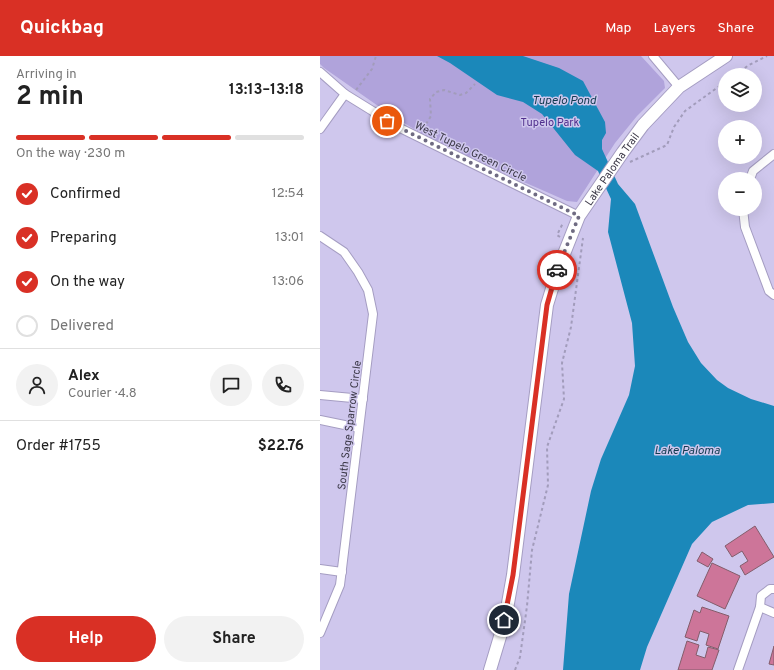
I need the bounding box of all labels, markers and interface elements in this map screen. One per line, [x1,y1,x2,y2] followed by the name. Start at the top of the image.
[20,16,104,40] text: Quickbag
[605,20,631,37] text: Map
[653,20,695,37] text: Layers
[717,20,754,37] text: Share
[16,67,77,83] text: Arriving in
[718,68,762,216] map controls
[718,68,762,112] button: layers
[16,81,84,114] text: 2 min
[229,81,304,100] text: 13:13–13:18
[532,93,598,109] water label: Tupelo Pond
[370,104,404,138] pin
[376,110,398,132] icon: bag
[521,116,580,130] park label: Tupelo Park
[412,119,529,185] street label: West Tupelo Green Circle
[718,120,762,164] button: +
[582,130,643,209] street label: Lake Paloma Trail
[16,146,125,162] text: On the way · 230 m
[718,172,762,216] button: −
[16,183,38,205] icon: check
[50,185,121,204] text: Confirmed
[272,186,304,202] text: 12:54
[16,227,38,249] icon: check
[50,229,117,248] text: Preparing
[275,230,304,246] text: 13:01
[537,250,577,290] courier
[546,259,568,281] icon: car
[16,271,38,293] icon: check
[50,273,125,292] text: On the way
[272,274,304,290] text: 13:06
[50,317,114,336] text: Delivered
[335,359,365,491] street label: South Sage Sparrow Circle
[16,364,58,406] button: person
[210,364,252,406] button: chat
[262,364,304,406] button: phone
[68,367,100,386] text: Alex
[68,386,137,402] text: Courier · 4.8
[16,437,101,456] text: Order #1755
[258,437,304,456] text: $22.76
[654,443,721,459] water label: Lake Paloma
[487,603,521,637] pin
[493,609,515,631] icon: home
[16,616,156,662] button: Help
[164,616,304,662] button: Share

